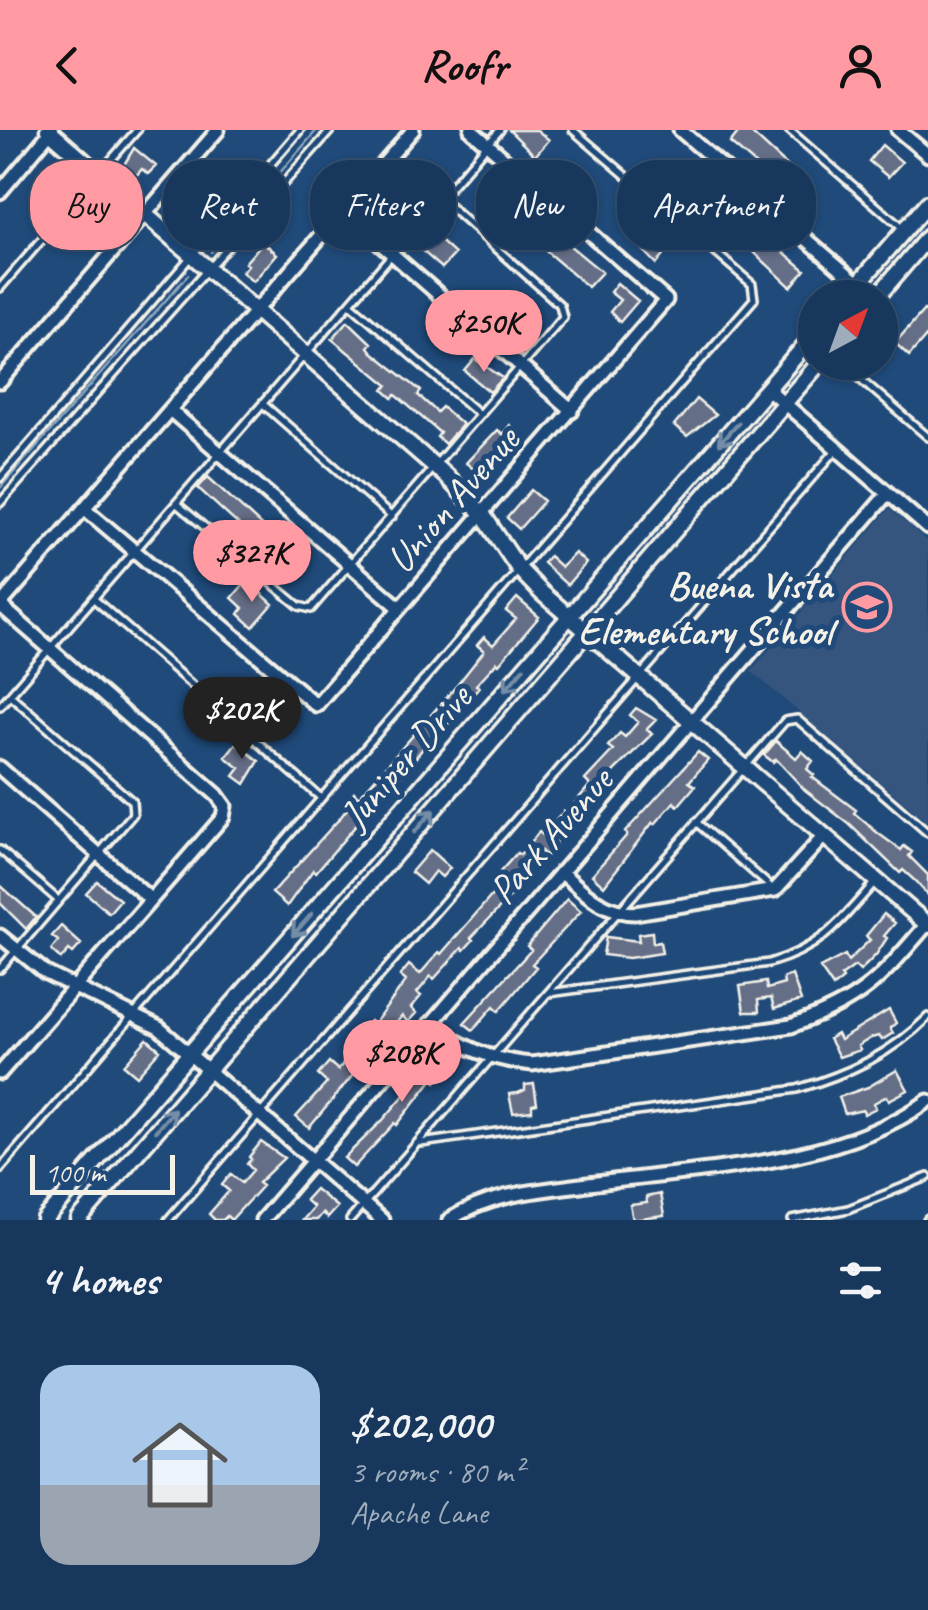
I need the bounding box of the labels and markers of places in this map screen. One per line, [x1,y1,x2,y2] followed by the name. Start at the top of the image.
[414,290,554,375] pin: $250K
[182,520,322,605] pin: $327K
[578,560,839,656] place label: Buena Vista Elementary School
[841,581,893,633] school or university icon: Buena Vista Elementary School
[172,677,312,762] pin: $202K
[332,1020,472,1105] pin: $208K

